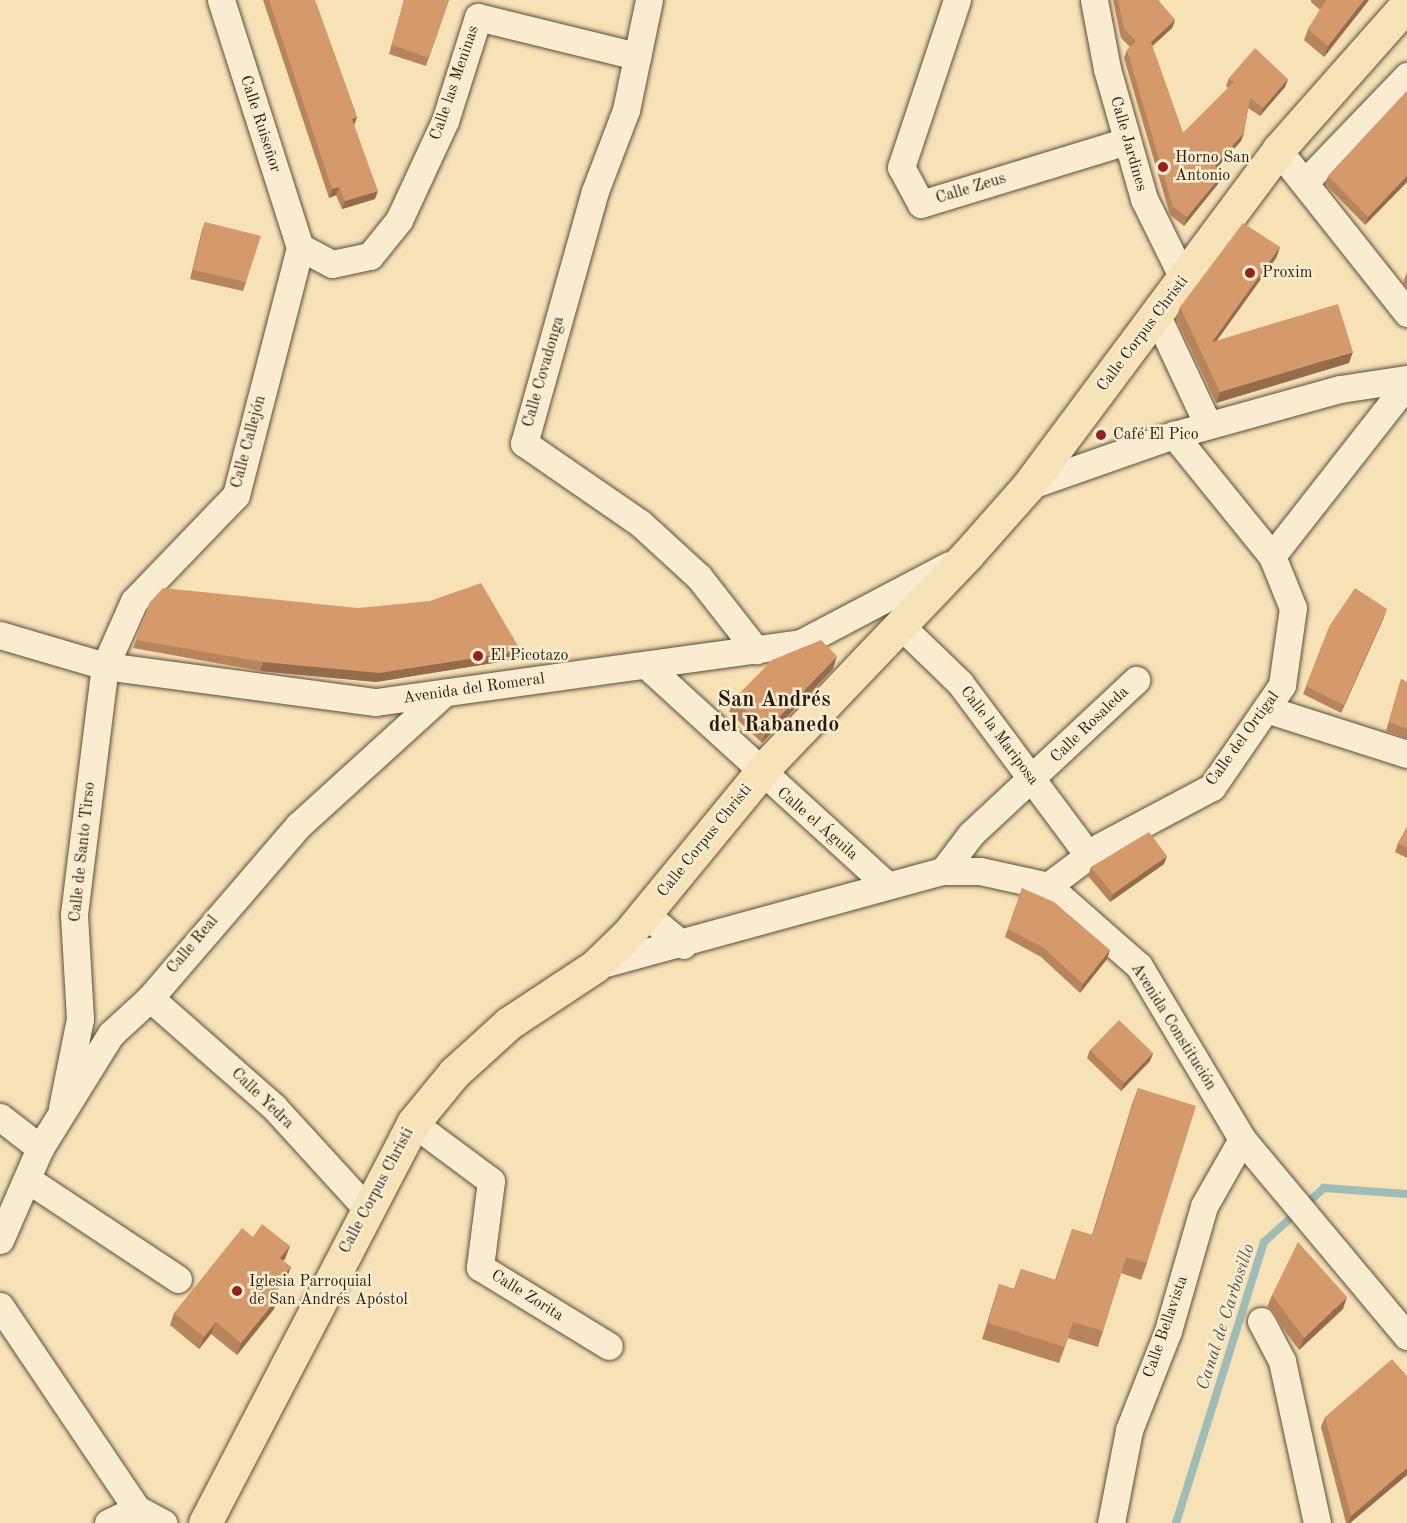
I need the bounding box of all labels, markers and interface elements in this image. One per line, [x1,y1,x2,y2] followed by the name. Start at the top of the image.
[426,23,484,143] street label: Calle las Meninas
[235,73,285,175] street label: Calle Ruiseñor
[1105,94,1151,194] street label: Calle Jardines
[1175,148,1250,186] place label: Horno San Antonio
[1156,160,1170,174] marker: Horno San Antonio
[934,169,1008,209] street label: Calle Zeus
[1262,263,1312,283] place label: Proxim
[1243,266,1257,280] marker: Proxim
[1093,272,1193,396] street label: Calle Corpus Christi
[519,314,569,430] street label: Calle Covadonga
[227,393,271,491] street label: Calle Callejón
[1113,425,1199,445] place label: Café El Pico
[1094,428,1108,442] marker: Café El Pico
[490,646,568,666] place label: El Picotazo
[471,649,485,663] marker: El Picotazo
[402,670,546,708] street label: Avenida del Romeral
[956,683,1042,789] street label: Calle la Mariposa
[1047,683,1133,767] street label: Calle Rosaleda
[709,687,839,738] district label: San Andrés del Rabanedo
[1202,688,1284,790] street label: Calle del Ortigal
[66,781,100,923] street label: Calle de Santo Tirso
[654,781,756,901] street label: Calle Corpus Christi
[773,784,861,864] street label: Calle el Águila
[163,912,223,978] street label: Calle Real
[1126,960,1220,1094] street label: Avenida Constitución
[227,1064,297,1134] street label: Calle Yedra
[336,1125,418,1257] street label: Calle Corpus Christi
[1192,1241,1260,1393] water label: Canal de Carbosillo
[487,1266,567,1326] street label: Calle Zorita
[249,1272,408,1310] place label: Iglesia Parroquial de San Andrés Apóstol
[1140,1273,1192,1381] street label: Calle Bellavista
[230,1284,244,1298] marker: Iglesia Parroquial de San Andrés Apóstol

